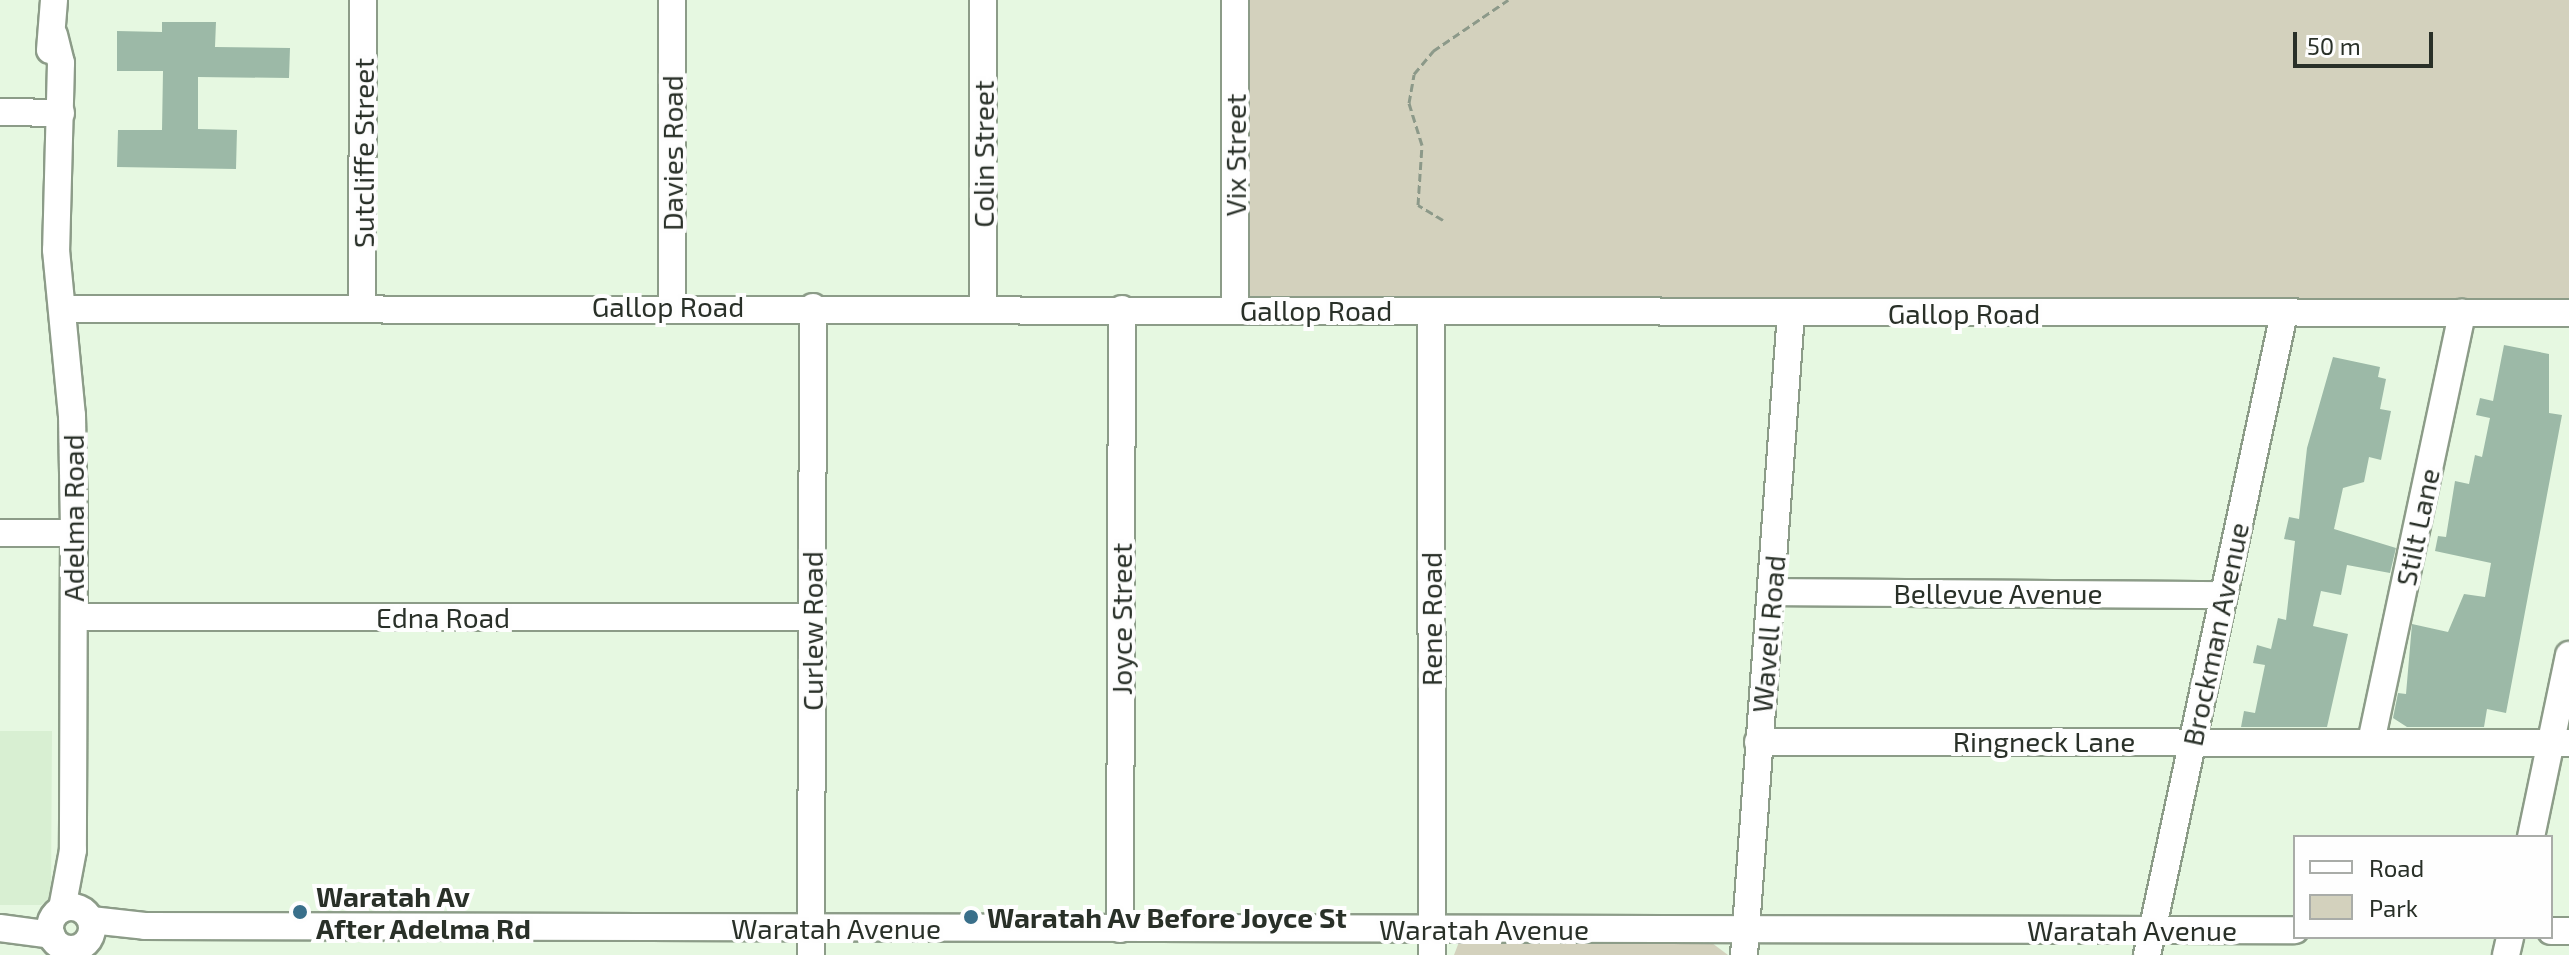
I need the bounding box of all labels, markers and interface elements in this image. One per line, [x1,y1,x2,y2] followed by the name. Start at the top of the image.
[2297,16,2437,66] scale bar
[2307,31,2361,60] text: 50 m
[346,58,380,248] street label: Sutcliffe Street
[655,75,689,231] street label: Davies Road
[966,80,1000,228] street label: Colin Street
[1218,94,1252,216] street label: Vix Street
[592,289,744,323] street label: Gallop Road
[1240,293,1392,327] street label: Gallop Road
[1888,296,2040,330] street label: Gallop Road
[56,434,90,602] street label: Adelma Road
[2388,465,2446,589] street label: Stilt Lane
[2175,519,2255,749] street label: Brockman Avenue
[1104,543,1138,695] street label: Joyce Street
[795,551,829,711] street label: Curlew Road
[1414,552,1448,686] street label: Rene Road
[1744,554,1792,714] street label: Wavell Road
[1893,576,2103,610] street label: Bellevue Avenue
[376,600,510,634] street label: Edna Road
[1953,724,2135,758] street label: Ringneck Lane
[2293,835,2553,939] legend
[2369,853,2424,882] text: Road
[316,879,532,945] place label: Waratah Av After Adelma Rd
[2369,893,2418,922] text: Park
[987,900,1349,934] place label: Waratah Av Before Joyce St
[291,903,309,921] marker: Waratah Av After Adelma Rd
[962,908,980,926] marker: Waratah Av Before Joyce St
[731,911,941,945] street label: Waratah Avenue
[1379,912,1589,946] street label: Waratah Avenue
[2027,913,2237,947] street label: Waratah Avenue

